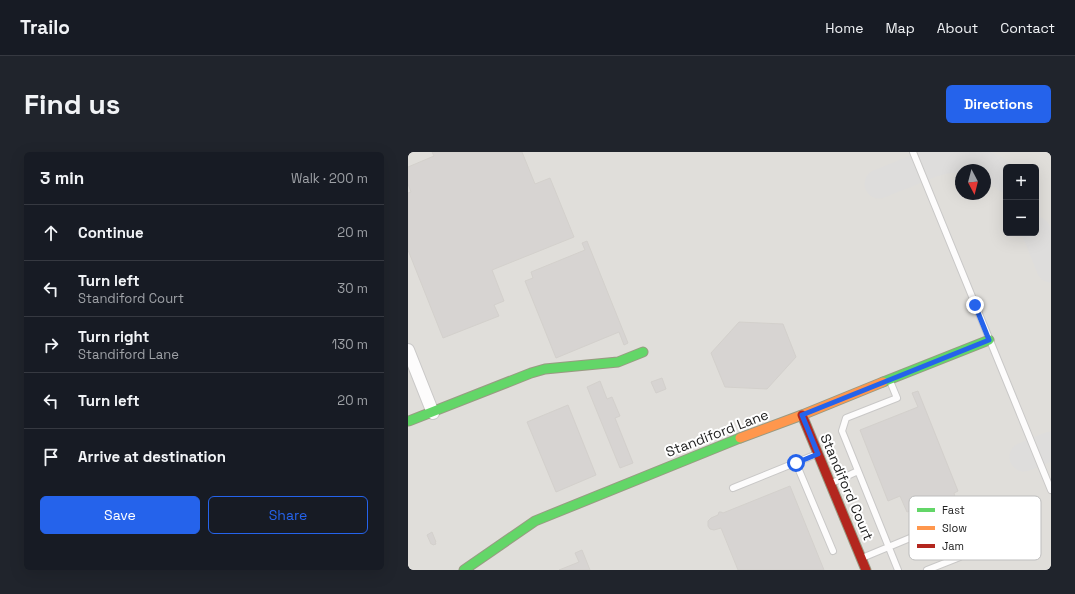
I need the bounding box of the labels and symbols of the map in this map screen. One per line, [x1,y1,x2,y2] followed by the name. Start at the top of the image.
[955,164,991,200] north arrow
[966,296,984,314] route end
[663,405,771,461] street label: Standiford Lane
[816,431,878,543] street label: Standiford Court
[787,454,805,472] route start
[909,496,1041,560] legend
[942,503,965,517] text: Fast
[942,521,967,535] text: Slow
[942,539,964,553] text: Jam

